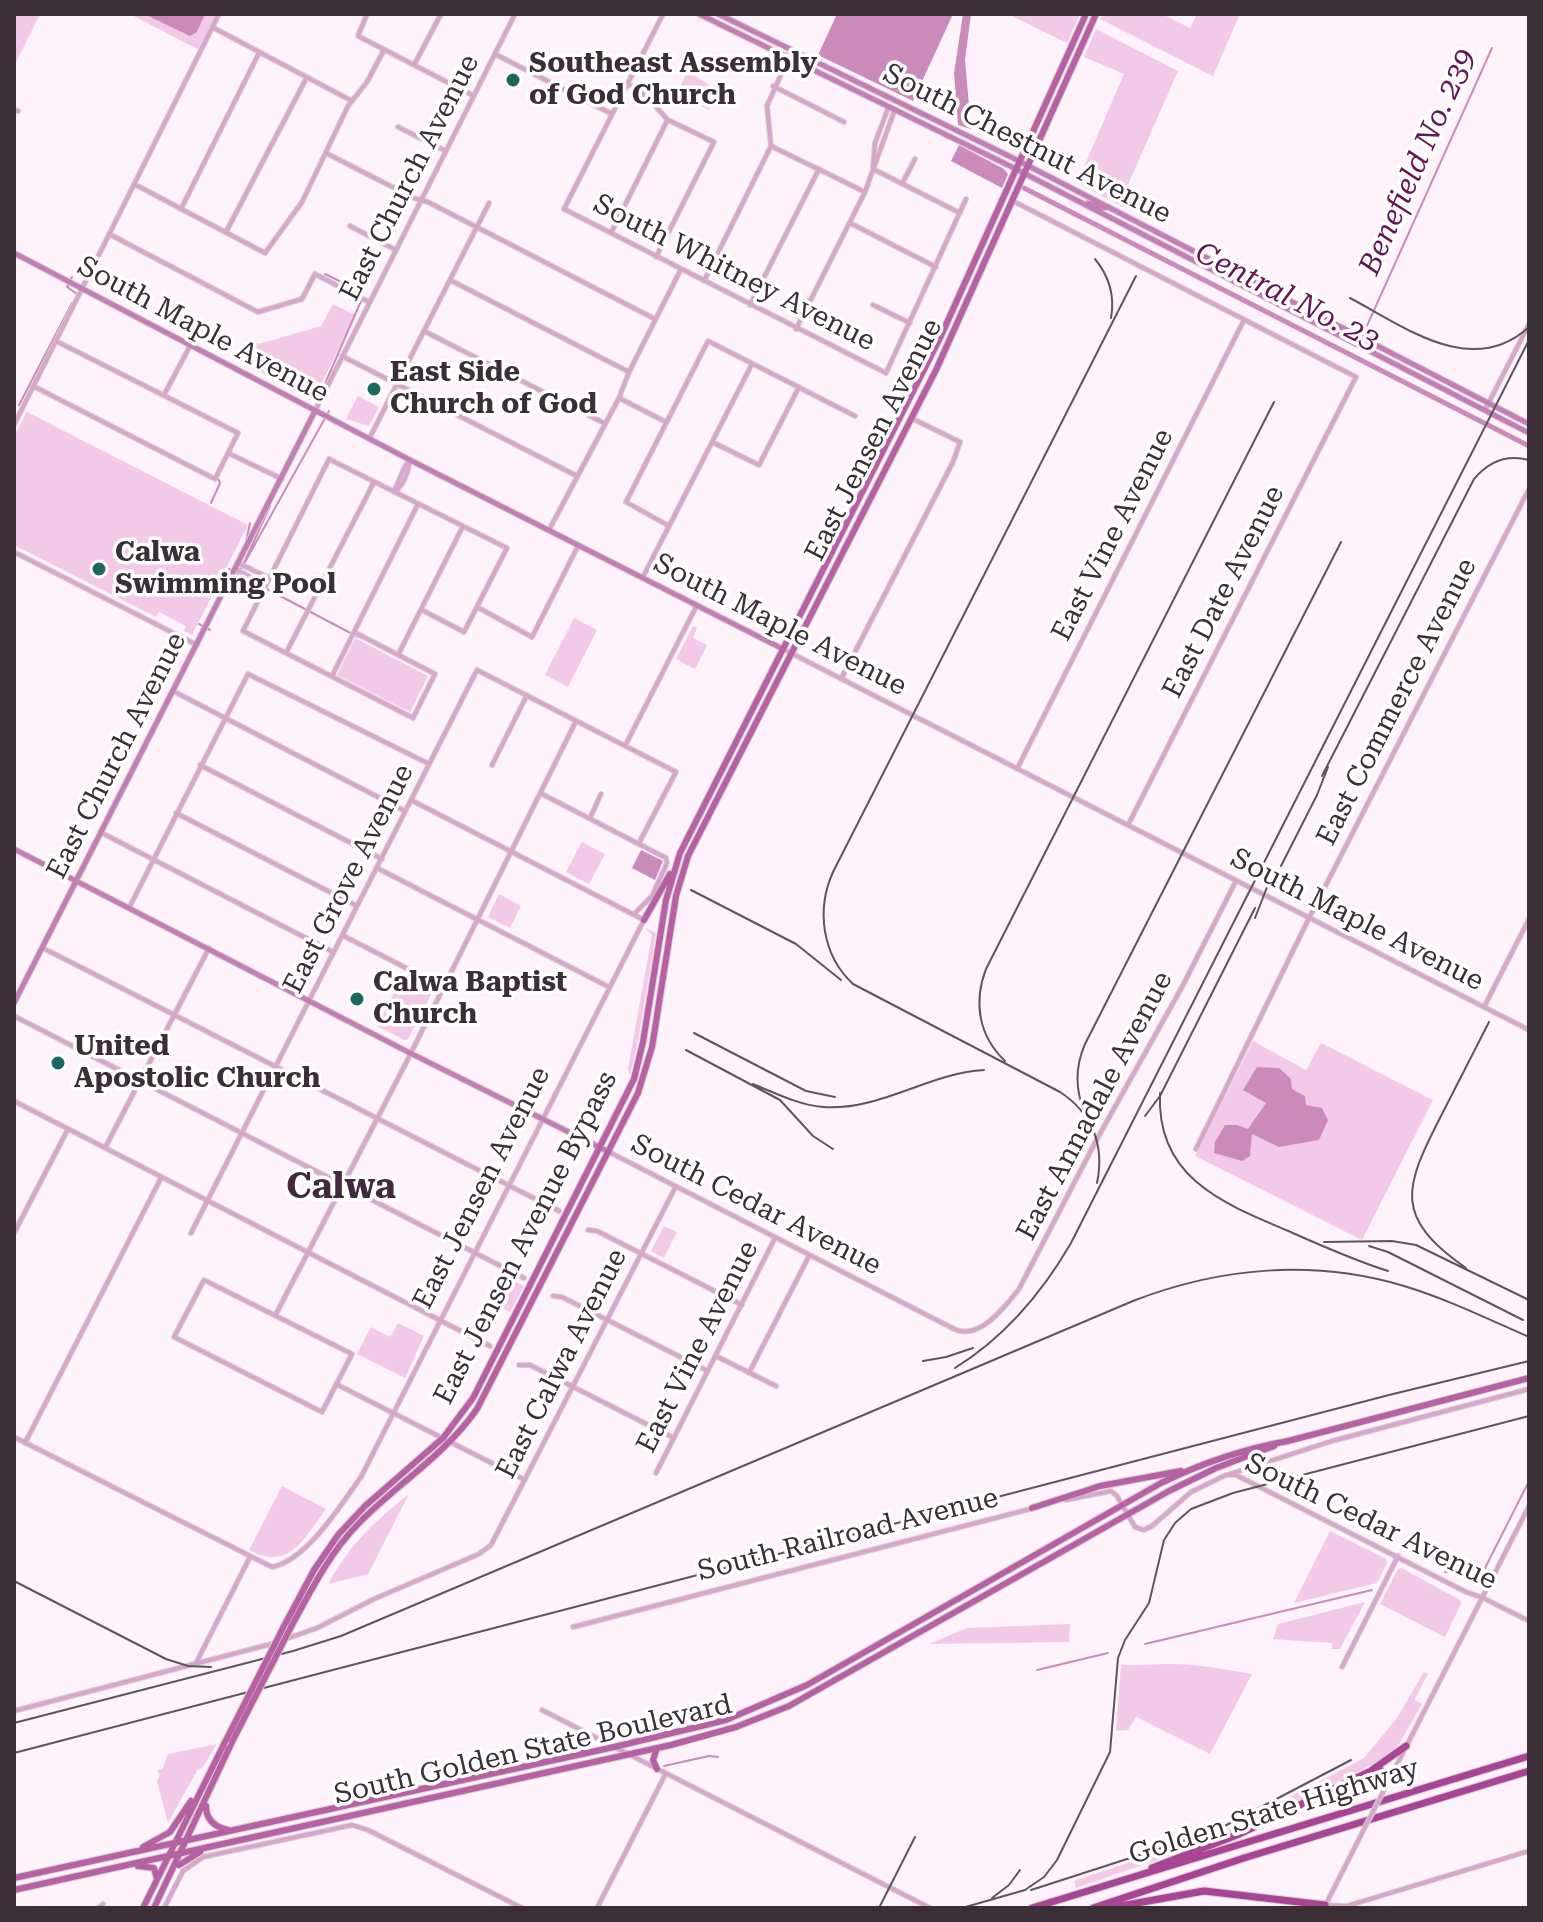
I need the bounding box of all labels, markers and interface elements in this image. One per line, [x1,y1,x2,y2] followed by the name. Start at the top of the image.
[1352,43,1484,281] water label: Benefield No. 239
[529,47,817,113] place label: Southeast Assembly of God Church
[333,49,487,307] street label: East Church Avenue
[877,57,1177,231] street label: South Chestnut Avenue
[504,71,522,89] marker: Southeast Assembly of God Church
[588,187,880,359] street label: South Whitney Avenue
[1189,235,1385,359] water label: Central No. 23
[72,250,334,410] street label: South Maple Avenue
[798,313,950,567] street label: East Jensen Avenue
[390,356,597,422] place label: East Side Church of God
[365,380,383,398] marker: East Side Church of God
[1045,423,1181,647] street label: East Vine Avenue
[1156,480,1292,704] street label: East Date Avenue
[115,536,336,602] place label: Calwa Swimming Pool
[648,547,912,703] street label: South Maple Avenue
[1310,553,1484,851] street label: East Commerce Avenue
[90,560,108,578] marker: Calwa Swimming Pool
[40,627,194,885] street label: East Church Avenue
[277,759,421,999] street label: East Grove Avenue
[1225,842,1489,998] street label: South Maple Avenue
[373,966,567,1032] place label: Calwa Baptist Church
[1010,966,1180,1246] street label: East Annadale Avenue
[348,990,366,1008] marker: Calwa Baptist Church
[74,1030,320,1096] place label: United Apostolic Church
[49,1054,67,1072] marker: United Apostolic Church
[406,1061,558,1315] street label: East Jensen Avenue
[427,1066,625,1410] street label: East Jensen Avenue Bypass
[625,1127,887,1283] street label: South Cedar Avenue
[286,1165,396,1209] district label: Calwa
[630,1235,766,1459] street label: East Vine Avenue
[490,1243,634,1485] street label: East Calwa Avenue
[1240,1446,1502,1598] street label: South Cedar Avenue
[694,1481,1002,1589] street label: South Railroad Avenue
[331,1688,735,1812] street label: South Golden State Boulevard
[1125,1752,1423,1872] street label: Golden State Highway

